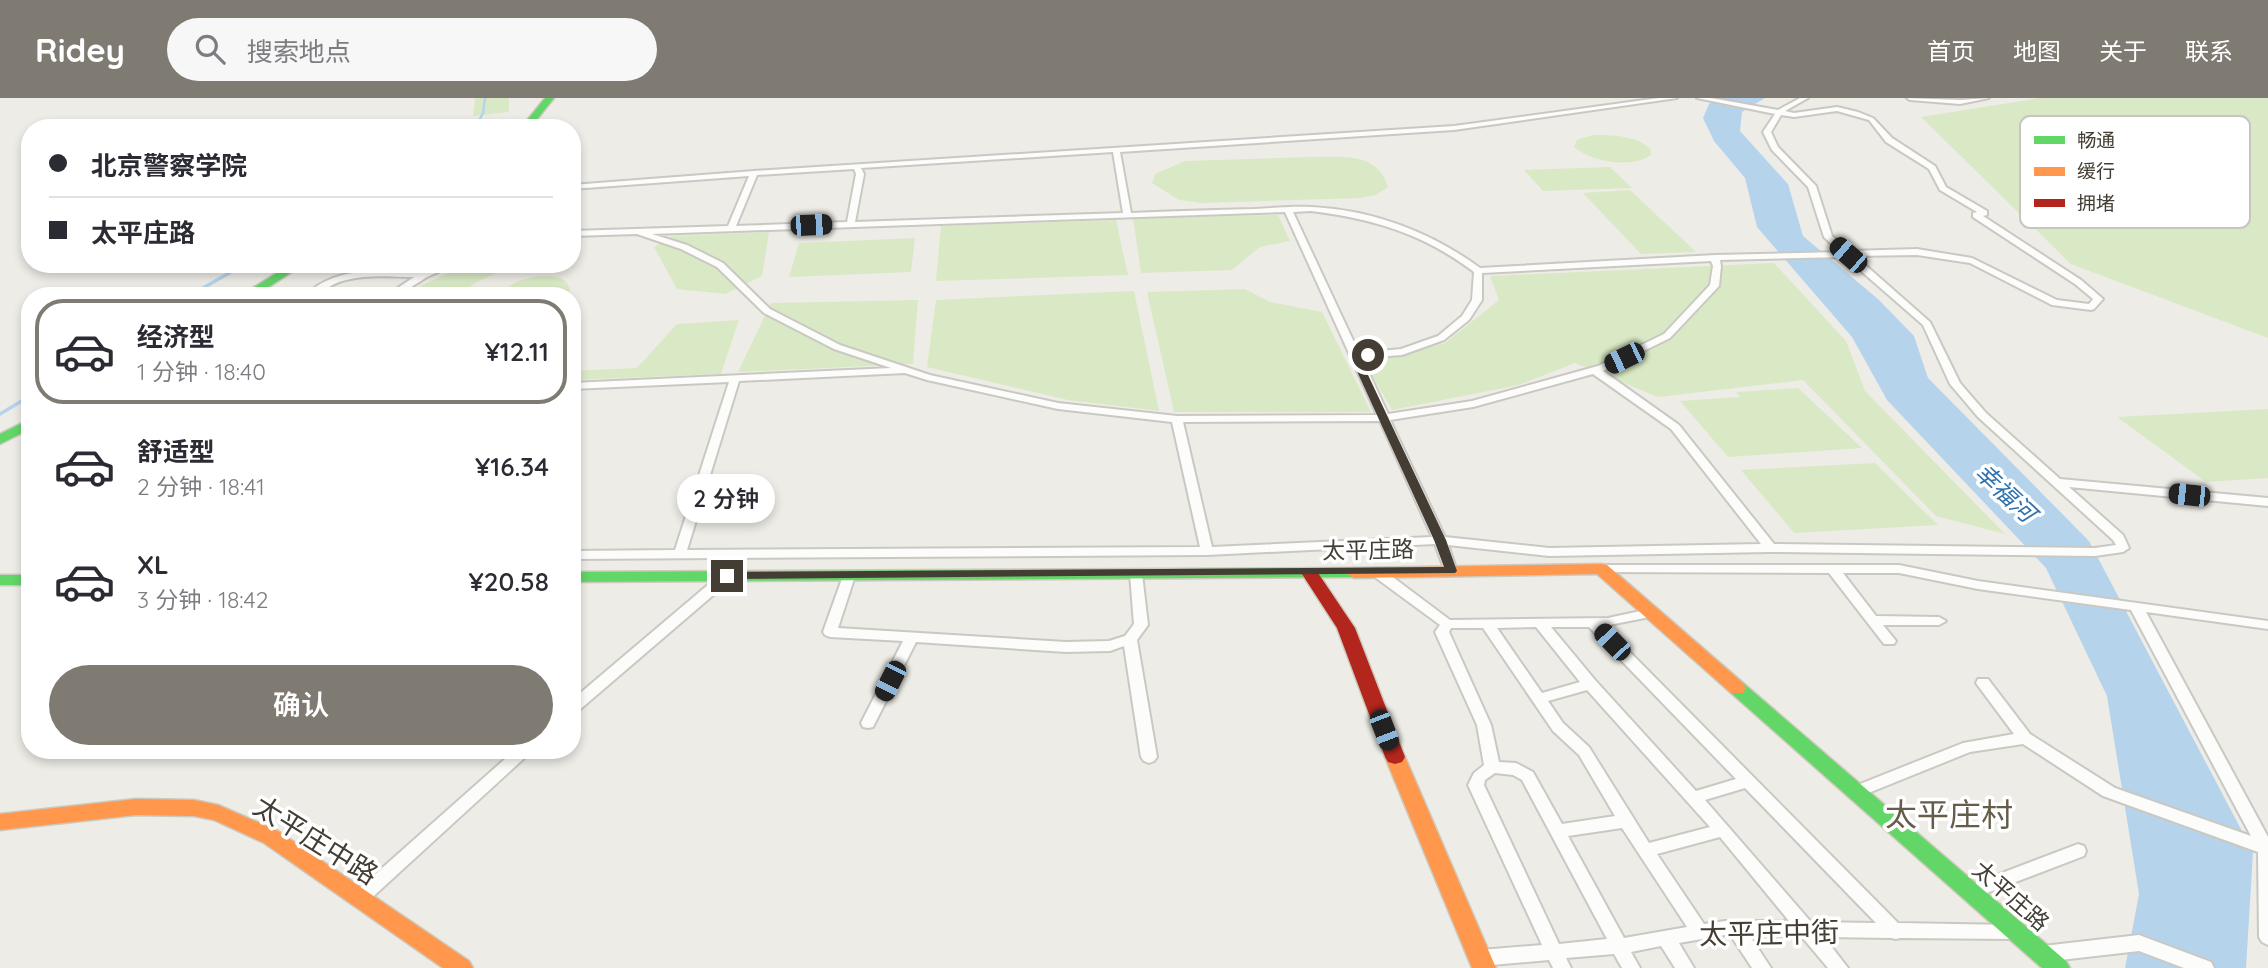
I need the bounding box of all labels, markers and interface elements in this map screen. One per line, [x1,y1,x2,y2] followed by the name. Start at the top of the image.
[167,18,657,81] search box
[35,29,125,70] text: Ridey
[191,30,229,68] icon: search
[247,35,351,68] text: 搜索地点
[1927,36,1975,66] text: 首页
[2013,36,2061,66] text: 地图
[2099,36,2147,66] text: 关于
[2185,36,2233,66] text: 联系
[2020,116,2250,228] legend
[2077,128,2115,152] text: 畅通
[91,149,247,182] text: 北京警察学院
[2077,159,2115,183] text: 缓行
[2077,191,2115,215] text: 拥堵
[790,214,833,236] car
[91,216,195,249] text: 太平庄路
[1826,233,1871,277] car
[53,320,116,383] icon: car
[137,320,215,353] text: 经济型
[485,335,549,368] text: ¥12.11
[1352,339,1384,371] route start
[1601,339,1648,377] car
[137,357,266,386] text: 1 分钟 · 18:40
[53,435,116,498] icon: car
[137,435,215,468] text: 舒适型
[475,450,549,483] text: ¥16.34
[1969,457,2045,531] water label: 幸福河
[137,472,265,501] text: 2 分钟 · 18:41
[678,475,776,524] callout: 2 分钟
[2168,482,2211,508] car
[693,484,759,513] text: 2 分钟
[1322,534,1414,565] street label: 太平庄路
[137,548,169,581] text: XL
[53,550,116,613] icon: car
[711,560,743,592] route end
[469,565,549,598] text: ¥20.58
[137,585,268,614] text: 3 分钟 · 18:42
[1590,620,1635,664] car
[872,658,909,704] car
[49,665,553,745] button: 确认
[1367,707,1402,753] car
[248,788,385,892] street label: 太平庄中路
[1885,794,2013,834] district label: 太平庄村
[1967,855,2056,937] street label: 太平庄路
[1699,914,1839,951] street label: 太平庄中街

